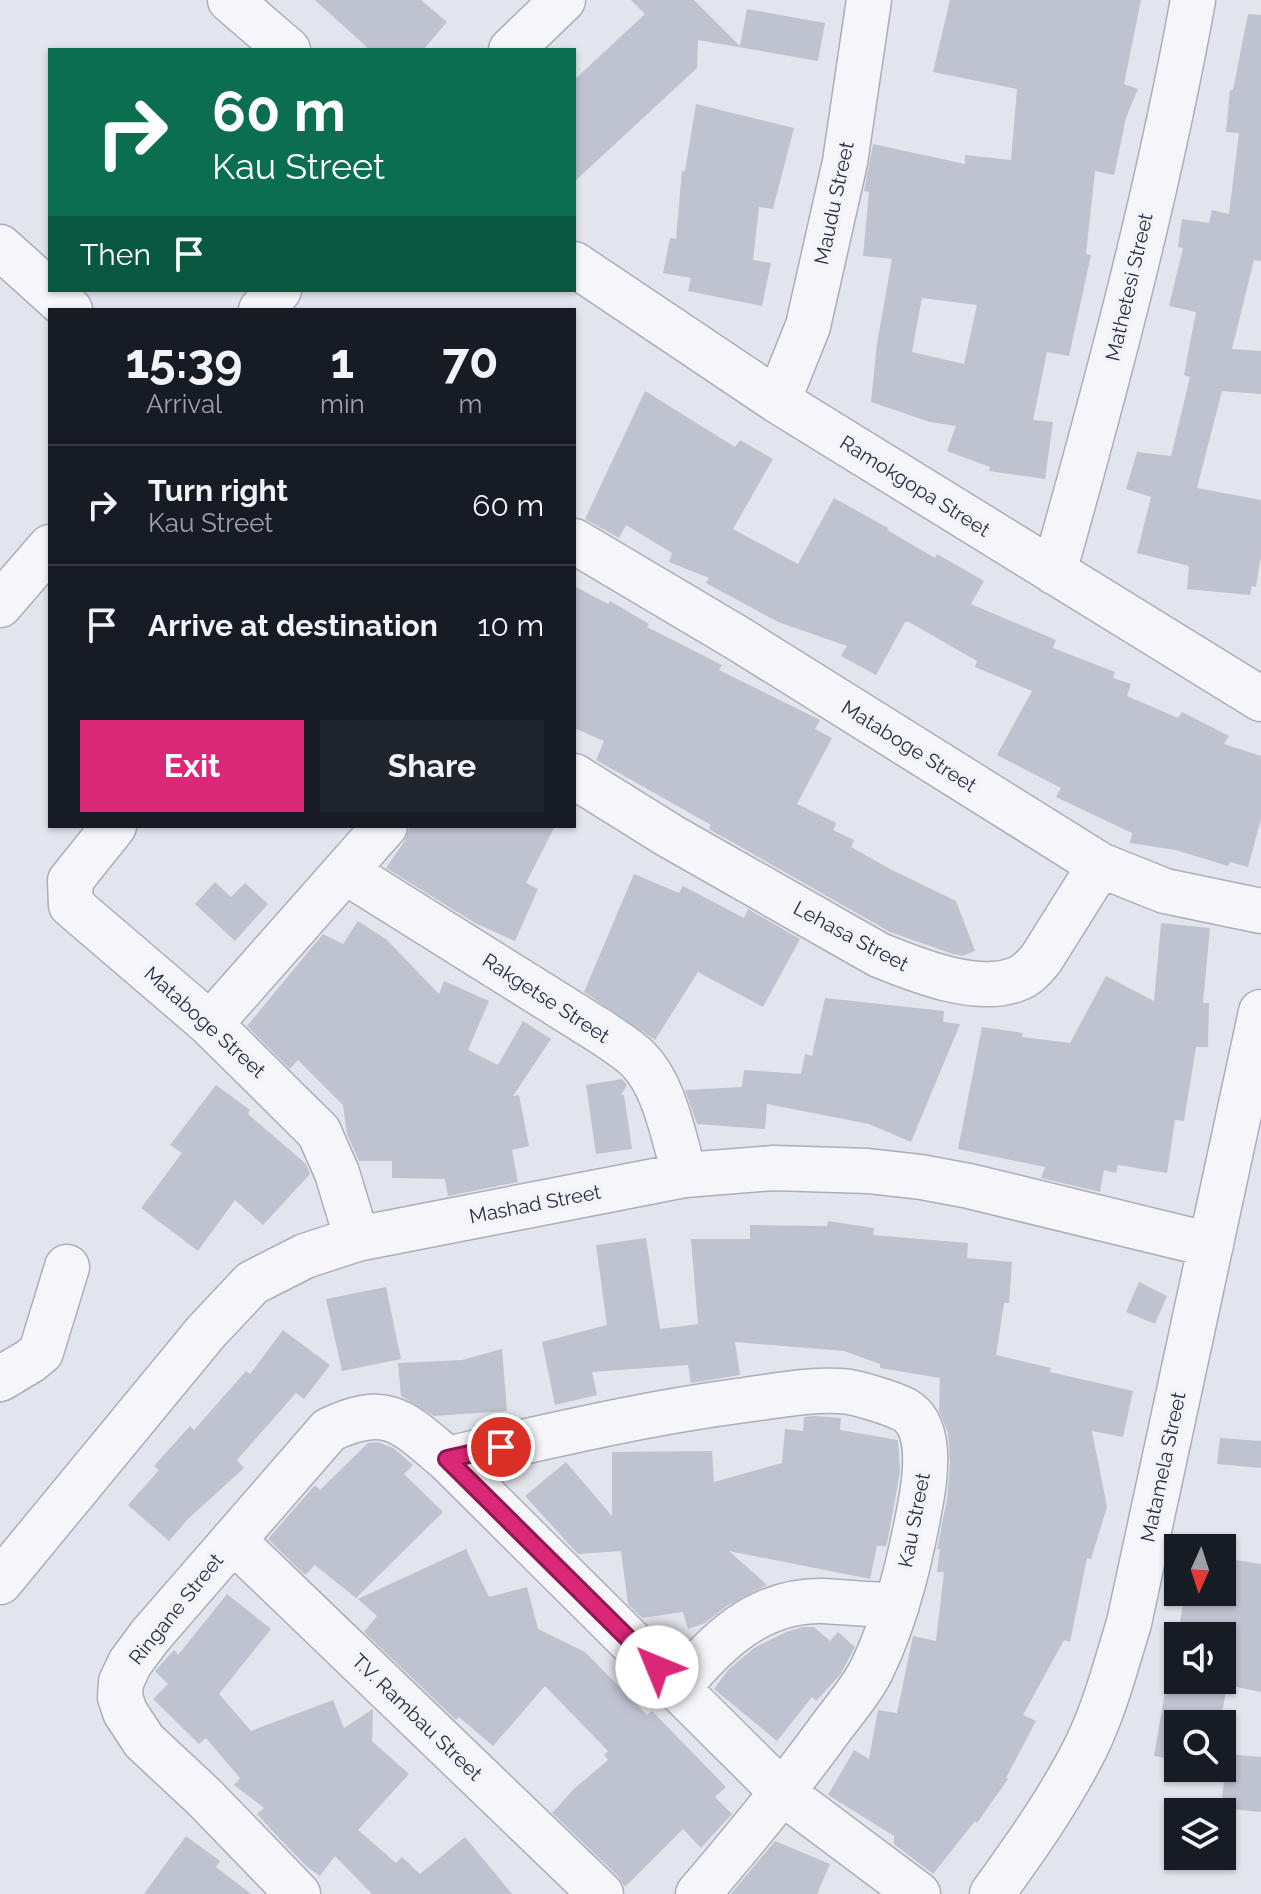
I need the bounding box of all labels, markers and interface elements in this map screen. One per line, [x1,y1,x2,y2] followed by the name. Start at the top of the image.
[212,78,346,144] text: 60 m
[80,80,184,184] icon: right
[809,139,859,267] street label: Maudu Street
[212,145,385,187] text: Kau Street
[1100,210,1158,363] street label: Mathetesi Street
[167,232,211,276] icon: arrive
[80,237,151,272] text: Then
[125,333,243,389] text: 15:39
[331,333,354,389] text: 1
[442,333,499,389] text: 70
[146,389,222,419] text: Arrival
[320,389,365,419] text: min
[458,389,482,419] text: m
[836,430,995,542] street label: Ramokgopa Street
[148,473,288,508] text: Turn right
[80,483,124,527] icon: right
[472,488,544,523] text: 60 m
[148,508,273,538] text: Kau Street
[80,603,124,647] icon: arrive
[148,608,438,643] text: Arrive at destination
[478,608,544,643] text: 10 m
[837,695,981,797] street label: Mataboge Street
[80,720,304,812] button: Exit
[320,720,544,812] button: Share
[789,896,913,977] street label: Lehasa Street
[478,948,614,1048] street label: Rakgetse Street
[139,961,271,1083] street label: Mataboge Street
[467,1179,603,1229] street label: Mashad Street
[1135,1389,1191,1544] street label: Matamela Street
[467,1413,535,1481] pin
[479,1425,523,1469] icon: arrive
[893,1470,935,1569] street label: Kau Street
[1164,1534,1236,1606] north arrow
[1164,1534,1236,1870] map controls
[124,1548,228,1669] street label: Ringane Street
[1164,1622,1236,1694] button: sound
[615,1625,699,1709] position arrow
[347,1649,487,1786] street label: T.V. Rambau Street
[1164,1710,1236,1782] button: search
[1164,1798,1236,1870] button: layers

